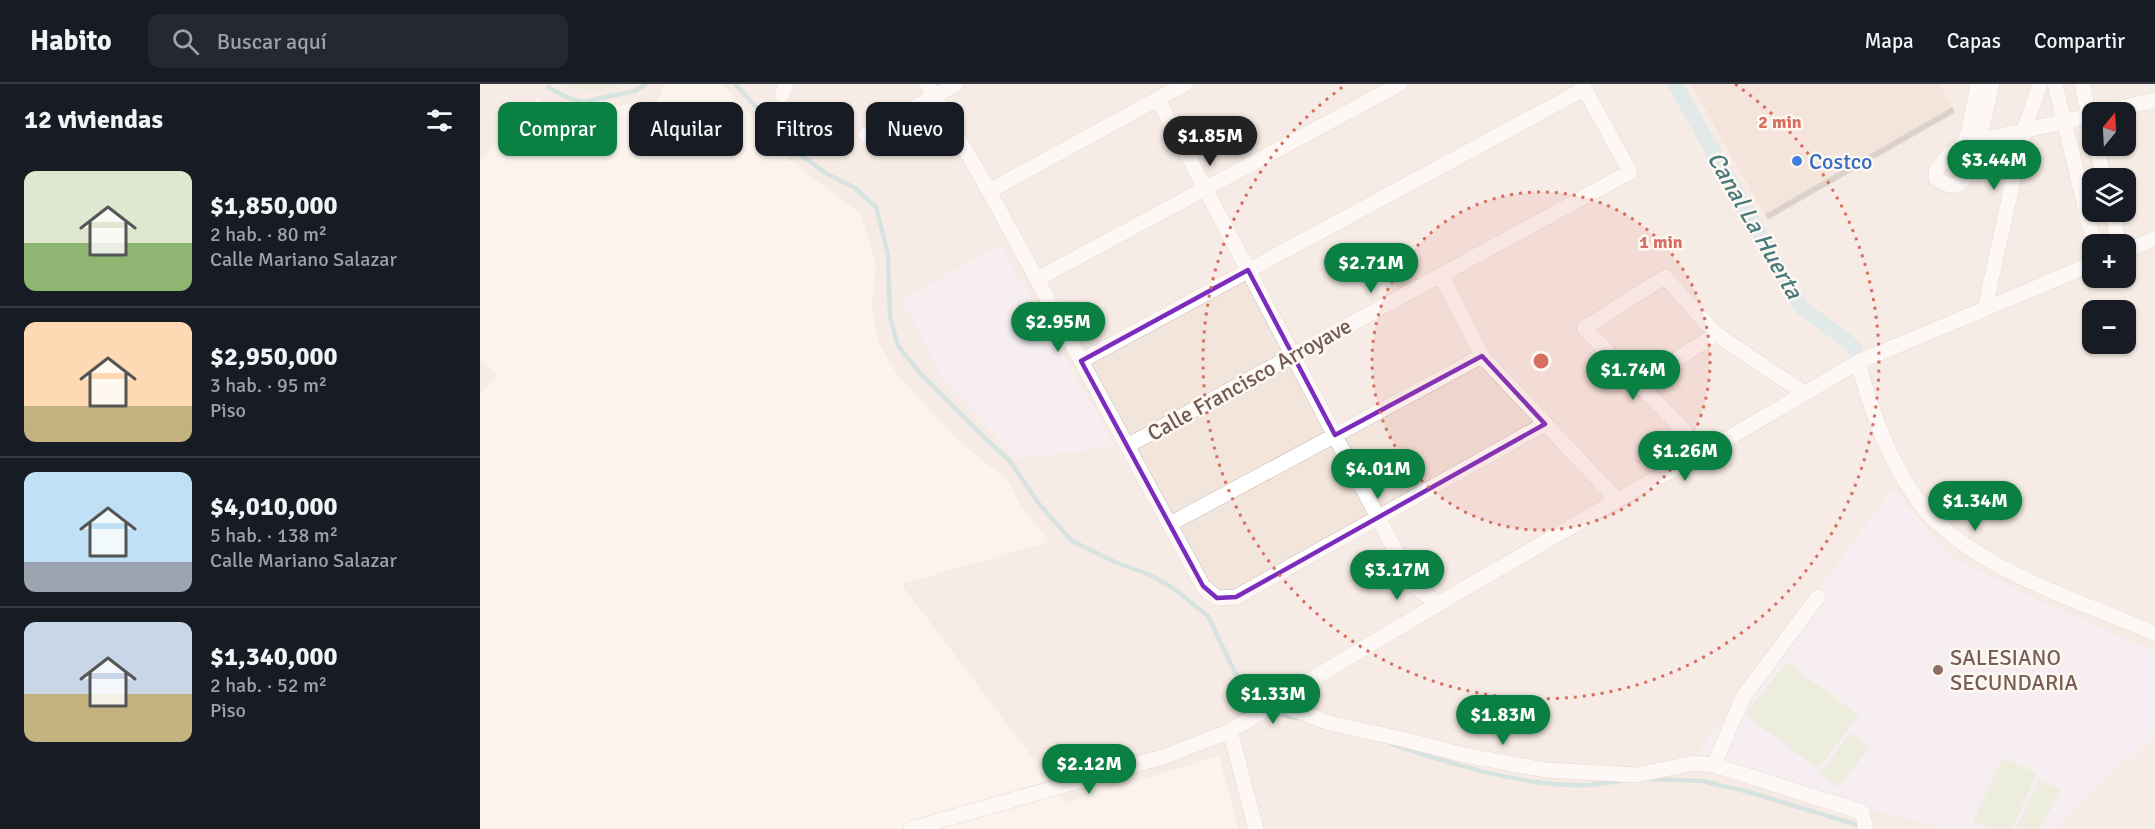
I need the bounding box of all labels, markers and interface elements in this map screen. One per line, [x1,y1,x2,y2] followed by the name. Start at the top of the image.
[148,14,568,68] search box
[30,24,112,58] text: Habito
[169,25,202,58] icon: search
[217,28,327,55] text: Buscar aquí
[1864,28,1914,54] text: Mapa
[1947,28,2001,54] text: Capas
[2034,28,2125,54] text: Compartir
[498,102,617,156] chip: Comprar
[629,102,743,156] chip: Alquilar
[755,102,854,156] chip: Filtros
[866,102,964,156] chip: Nuevo
[2082,102,2136,156] north arrow
[2082,102,2136,354] map controls
[24,104,163,136] text: 12 viviendas
[423,104,456,137] icon: filters
[1758,111,1802,133] text: 2 min
[1161,116,1259,167] pin: $1.85M
[1177,123,1243,148] text: $1.85M
[1945,140,2043,191] pin: $3.44M
[1701,146,1810,305] water label: Canal La Huerta
[1961,147,2027,172] text: $3.44M
[1809,148,1872,175] place label: Costco
[1790,154,1804,168] marker: Costco
[2082,168,2136,222] button: layers
[210,190,338,222] text: $1,850,000
[72,195,144,267] icon: home
[210,222,327,247] text: 2 hab. · 80 m²
[1639,231,1683,253] text: 1 min
[2082,234,2136,288] button: +
[1322,243,1420,294] pin: $2.71M
[210,247,397,272] text: Calle Mariano Salazar
[1338,250,1404,275] text: $2.71M
[2082,300,2136,354] button: −
[1009,302,1107,353] pin: $2.95M
[1025,309,1091,334] text: $2.95M
[1142,312,1356,447] street label: Calle Francisco Arroyave
[210,341,338,373] text: $2,950,000
[72,346,144,418] icon: home
[1584,350,1682,401] pin: $1.74M
[1531,351,1551,371] centre of rings
[1600,357,1666,382] text: $1.74M
[210,373,327,398] text: 3 hab. · 95 m²
[210,398,246,423] text: Piso
[1636,431,1734,482] pin: $1.26M
[1652,438,1718,463] text: $1.26M
[1329,449,1427,500] pin: $4.01M
[1345,456,1411,481] text: $4.01M
[1926,481,2024,532] pin: $1.34M
[1942,488,2008,513] text: $1.34M
[210,491,338,523] text: $4,010,000
[72,496,144,568] icon: home
[210,523,338,548] text: 5 hab. · 138 m²
[210,548,397,573] text: Calle Mariano Salazar
[1348,550,1446,601] pin: $3.17M
[1364,557,1430,582] text: $3.17M
[210,641,338,673] text: $1,340,000
[1950,644,2079,696] place label: SALESIANO SECUNDARIA
[72,646,144,718] icon: home
[1931,663,1945,677] marker: SALESIANO SECUNDARIA
[210,673,327,698] text: 2 hab. · 52 m²
[1224,674,1322,725] pin: $1.33M
[1240,681,1306,706] text: $1.33M
[1454,695,1552,746] pin: $1.83M
[210,698,246,723] text: Piso
[1470,702,1536,727] text: $1.83M
[1040,744,1138,795] pin: $2.12M
[1056,751,1122,776] text: $2.12M

